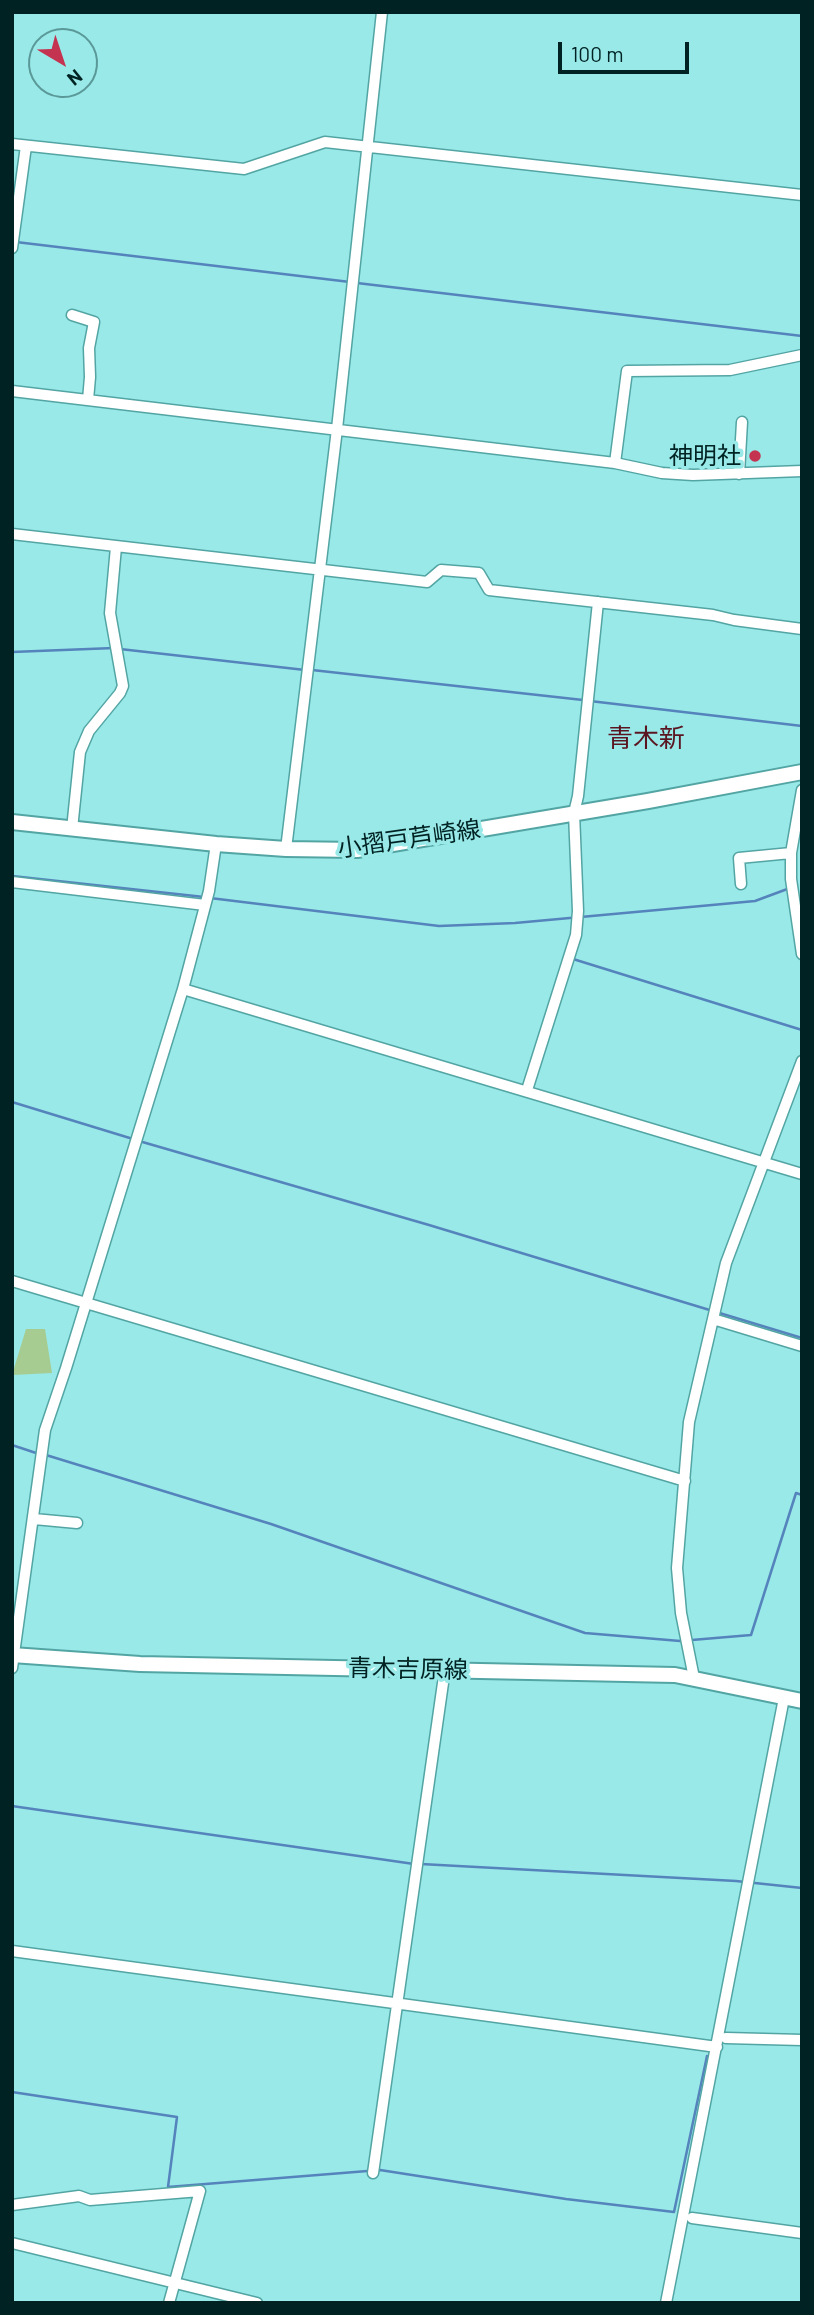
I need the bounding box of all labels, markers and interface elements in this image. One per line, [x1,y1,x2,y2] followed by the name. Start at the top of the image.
[28,28,98,98] north arrow
[562,28,693,72] scale bar
[571,41,624,66] text: 100 m
[63,65,87,91] text: N
[669,442,741,470] place label: 神明社
[747,448,763,464] marker: 神明社
[607,722,685,754] district label: 青木新
[336,815,482,863] street label: 小摺戸芦崎線
[348,1654,468,1684] street label: 青木吉原線

